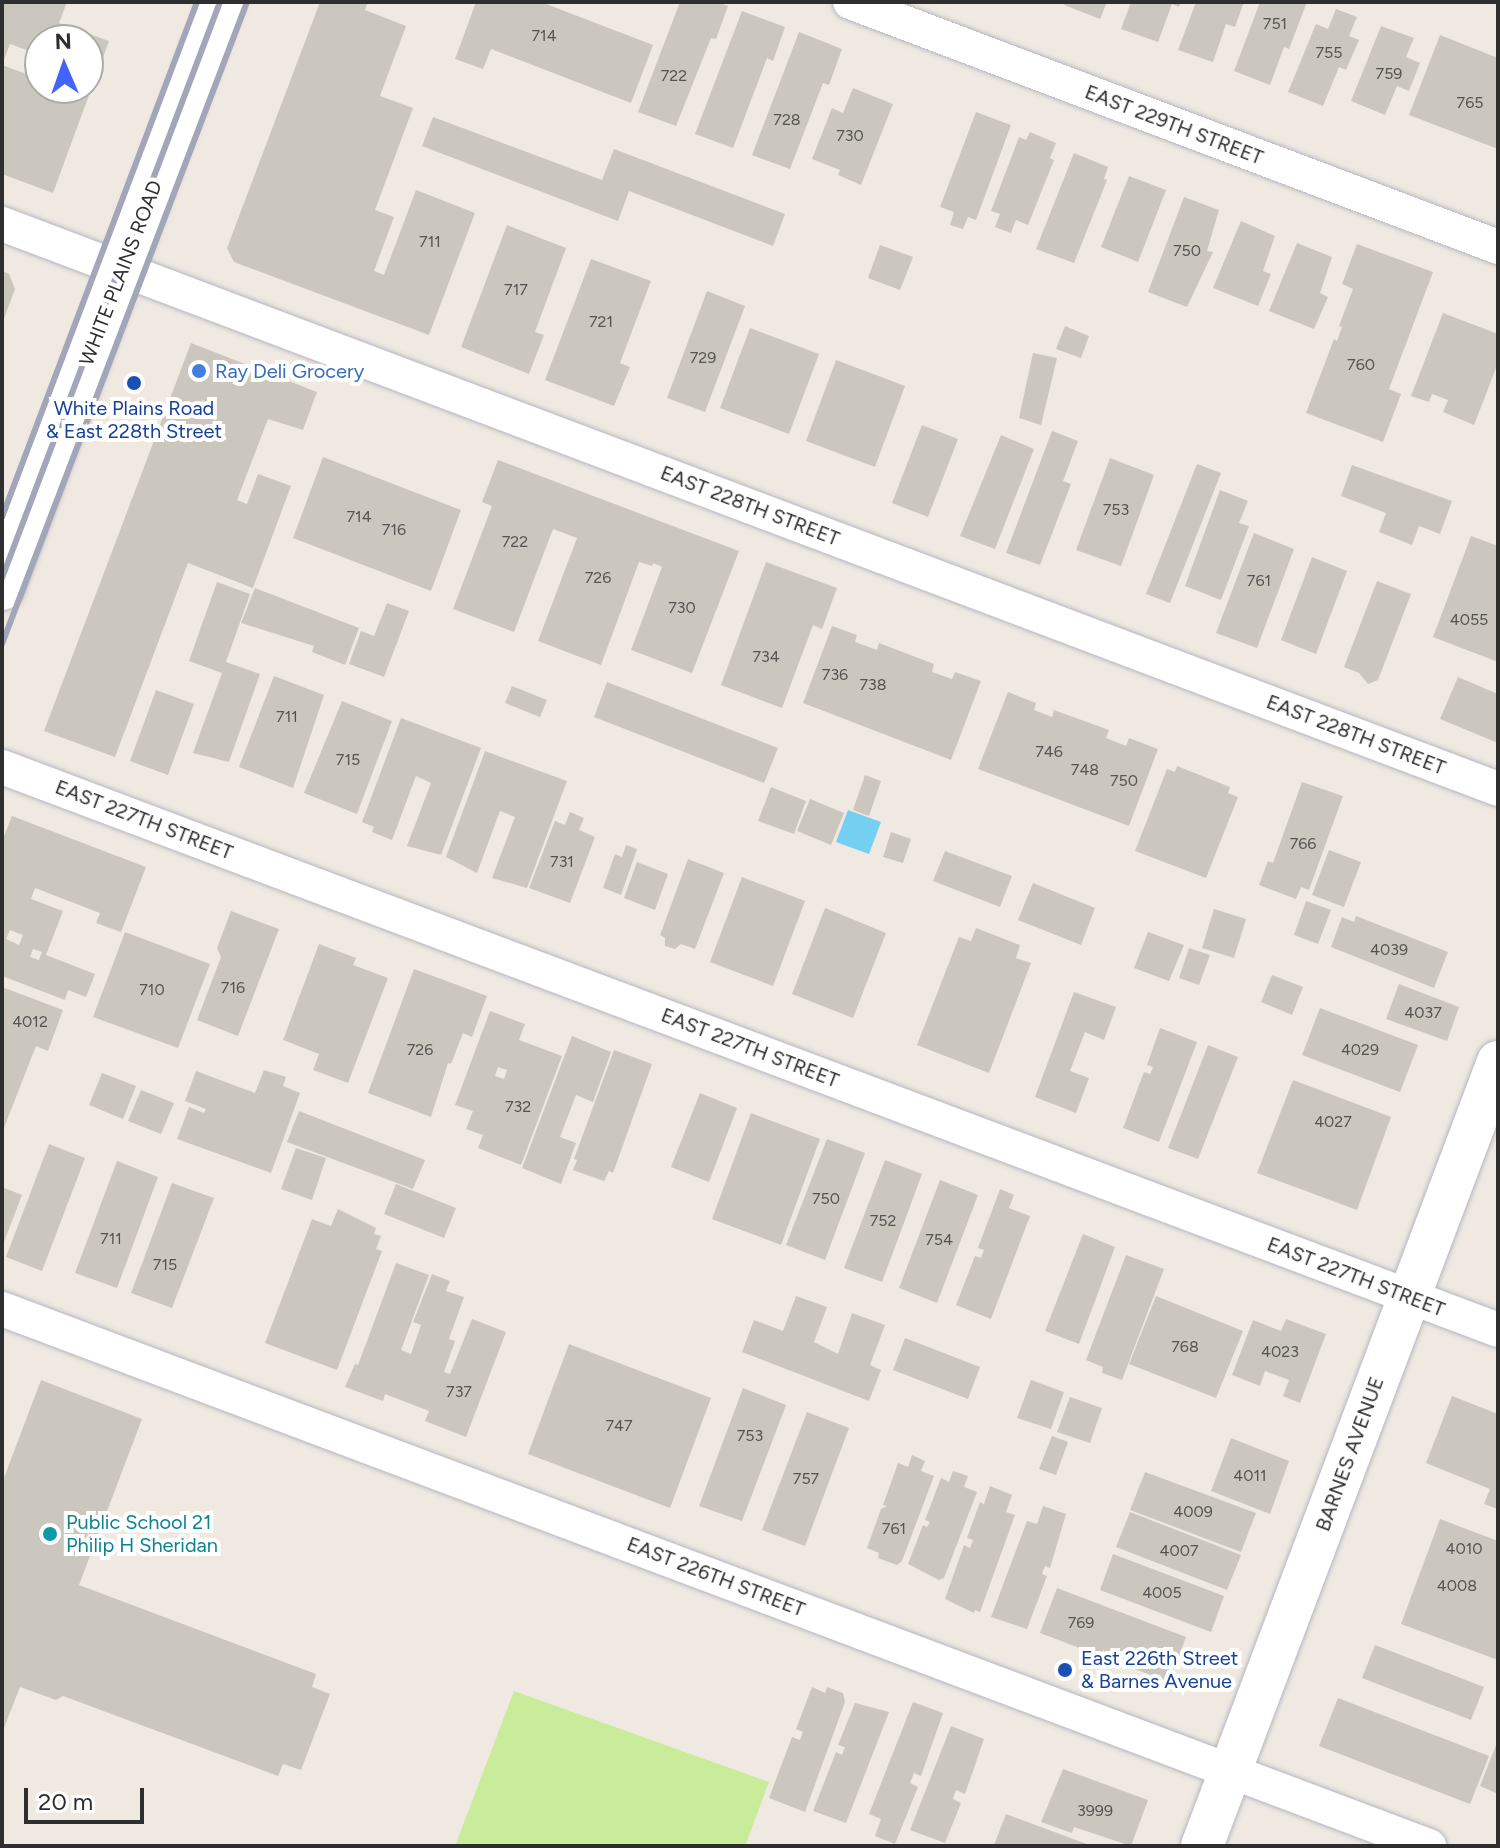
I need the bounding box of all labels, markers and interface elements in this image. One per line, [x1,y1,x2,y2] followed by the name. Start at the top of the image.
[1263,14,1287,34] house number: 751
[24,24,104,104] north arrow
[531,26,557,46] house number: 714
[54,28,72,55] text: N
[1316,43,1342,63] house number: 755
[1376,64,1402,84] house number: 759
[661,66,687,86] house number: 722
[1082,80,1266,170] street label: EAST 229TH STREET
[1457,93,1483,113] house number: 765
[773,110,801,130] house number: 728
[836,126,864,146] house number: 730
[75,177,167,369] street label: WHITE PLAINS ROAD
[419,232,441,252] house number: 711
[1173,241,1201,261] house number: 750
[504,280,528,300] house number: 717
[589,312,613,332] house number: 721
[690,348,716,368] house number: 729
[1347,355,1375,375] house number: 760
[215,359,364,383] place label: Ray Deli Grocery
[190,362,208,380] marker: Ray Deli Grocery
[125,374,143,392] marker: White Plains Road & East 228th Street
[46,396,222,443] place label: White Plains Road & East 228th Street
[657,461,843,551] street label: EAST 228TH STREET
[1103,500,1129,520] house number: 753
[346,507,372,527] house number: 714
[382,520,406,540] house number: 716
[502,532,528,552] house number: 722
[585,568,611,588] house number: 726
[1247,571,1271,591] house number: 761
[668,598,696,618] house number: 730
[1450,610,1488,630] house number: 4055
[752,647,780,667] house number: 734
[822,665,848,685] house number: 736
[859,675,887,695] house number: 738
[1263,690,1449,780] street label: EAST 228TH STREET
[276,707,298,727] house number: 711
[1035,742,1063,762] house number: 746
[336,750,360,770] house number: 715
[1071,760,1099,780] house number: 748
[1110,771,1138,791] house number: 750
[52,775,236,865] street label: EAST 227TH STREET
[1290,834,1316,854] house number: 766
[550,852,574,872] house number: 731
[1370,940,1408,960] house number: 4039
[221,978,245,998] house number: 716
[139,980,165,1000] house number: 710
[658,1003,842,1093] street label: EAST 227TH STREET
[1404,1003,1442,1023] house number: 4037
[12,1012,48,1032] house number: 4012
[407,1040,433,1060] house number: 726
[1341,1040,1379,1060] house number: 4029
[505,1097,531,1117] house number: 732
[1314,1112,1352,1132] house number: 4027
[812,1189,840,1209] house number: 750
[870,1211,896,1231] house number: 752
[100,1229,122,1249] house number: 711
[925,1230,953,1250] house number: 754
[1264,1232,1448,1322] street label: EAST 227TH STREET
[153,1255,177,1275] house number: 715
[1171,1337,1199,1357] house number: 768
[1261,1342,1299,1362] house number: 4023
[1311,1373,1389,1535] street label: BARNES AVENUE
[446,1382,472,1402] house number: 737
[605,1416,633,1436] house number: 747
[737,1426,763,1446] house number: 753
[1233,1466,1267,1486] house number: 4011
[793,1469,819,1489] house number: 757
[1173,1502,1213,1522] house number: 4009
[66,1510,218,1557] place label: Public School 21 Philip H Sheridan
[882,1519,906,1539] house number: 761
[41,1525,59,1543] marker: Public School 21 Philip H Sheridan
[624,1532,808,1622] street label: EAST 226TH STREET
[1445,1539,1483,1559] house number: 4010
[1159,1541,1199,1561] house number: 4007
[1437,1576,1477,1596] house number: 4008
[1142,1583,1182,1603] house number: 4005
[1068,1613,1094,1633] house number: 769
[1081,1646,1238,1693] place label: East 226th Street & Barnes Avenue
[1056,1661,1074,1679] marker: East 226th Street & Barnes Avenue
[28,1772,148,1822] scale bar
[38,1787,93,1816] text: 20 m
[1077,1801,1113,1821] house number: 3999

